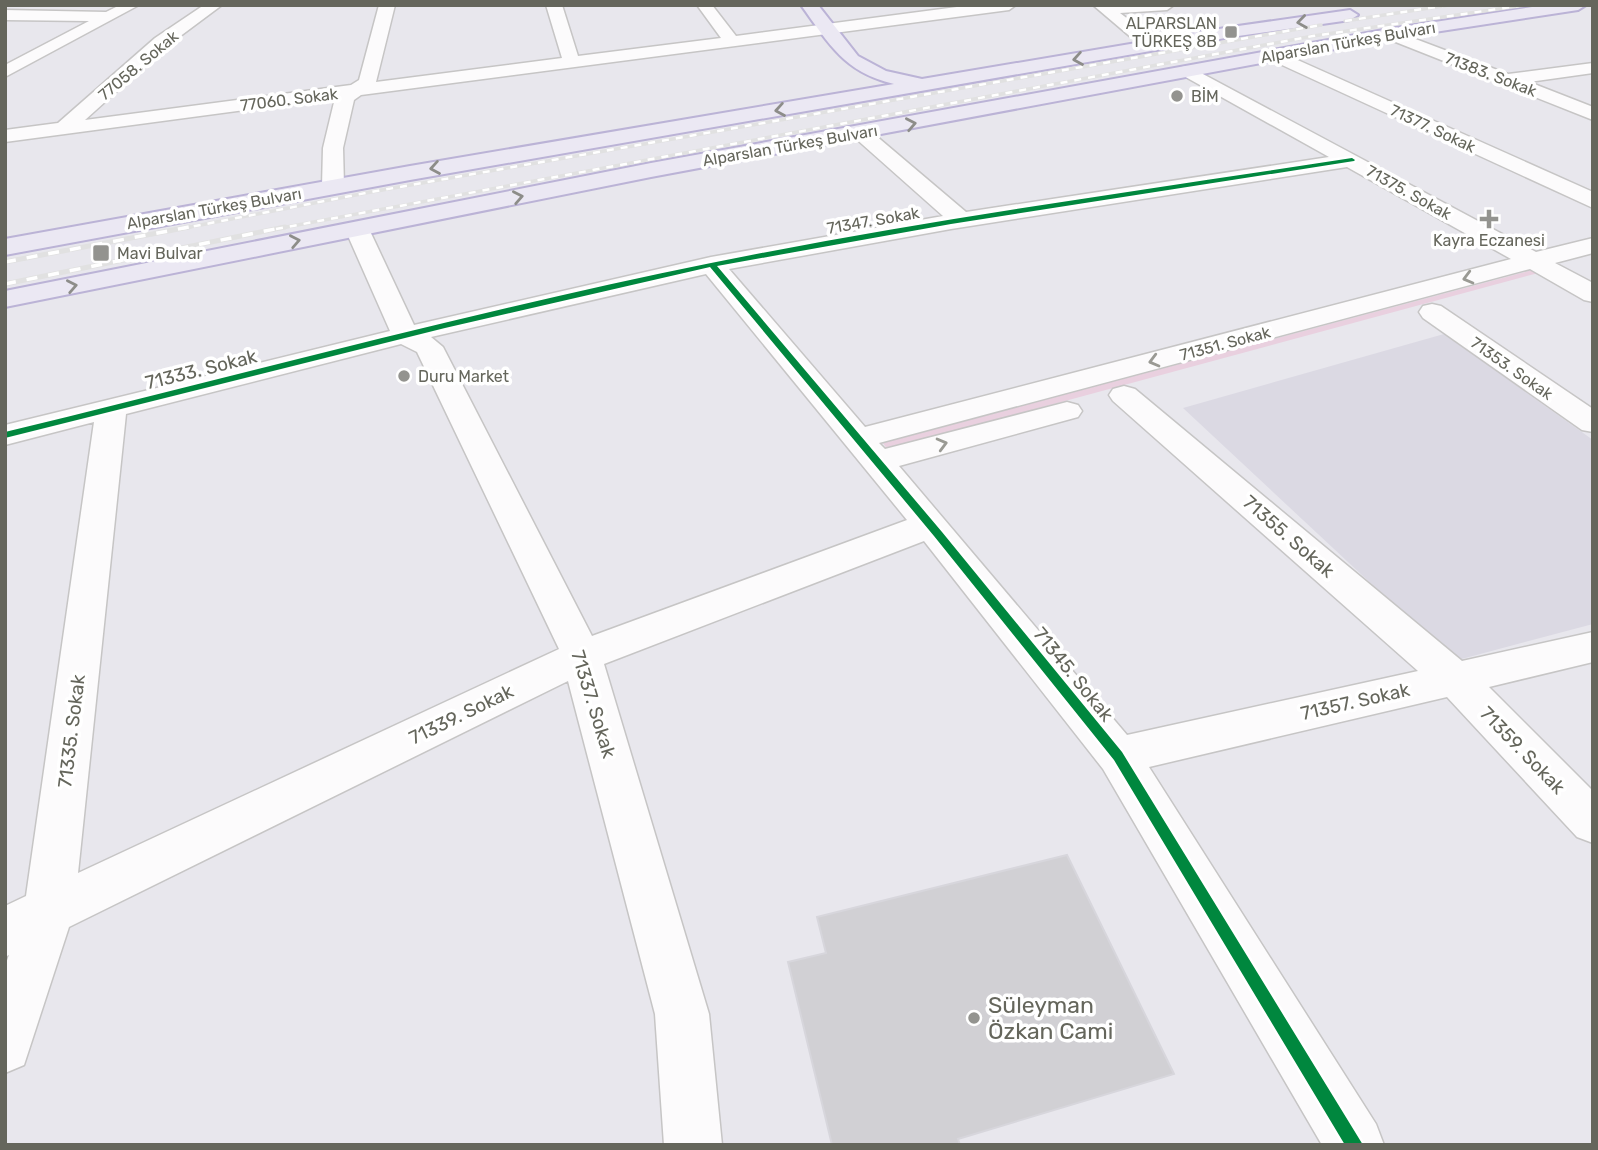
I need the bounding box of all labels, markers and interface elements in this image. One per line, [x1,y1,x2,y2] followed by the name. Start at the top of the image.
[1126,14,1217,51] place label: ALPARSLAN TÜRKEŞ 8B
[1296,14,1308,29] one-way arrow
[1259,18,1437,67] street label: Alparslan Türkeş Bulvarı
[1223,24,1239,40] marker: ALPARSLAN TÜRKEŞ 8B
[95,26,183,104] street label: 77058. Sokak
[1442,48,1540,101] street label: 71383. Sokak
[1072,51,1084,66] one-way arrow
[239,84,340,115] street label: 77060. Sokak
[1191,87,1219,106] place label: BİM
[1169,88,1185,104] marker: BİM
[1387,100,1479,157] street label: 71377. Sokak
[774,102,786,117] one-way arrow
[905,117,917,132] one-way arrow
[701,121,879,170] street label: Alparslan Türkeş Bulvarı
[429,160,441,175] one-way arrow
[1363,161,1455,224] street label: 71375. Sokak
[125,184,303,233] street label: Alparslan Türkeş Bulvarı
[512,190,524,205] one-way arrow
[825,203,922,238] street label: 71347. Sokak
[1481,211,1497,227] marker: Kayra Eczanesi
[1433,231,1545,250] place label: Kayra Eczanesi
[289,235,301,250] one-way arrow
[91,243,111,263] marker: Mavi Bulvar
[117,244,203,263] place label: Mavi Bulvar
[1463,270,1475,285] one-way arrow
[66,279,78,294] one-way arrow
[1178,322,1273,365] street label: 71351. Sokak
[1467,333,1557,404] street label: 71353. Sokak
[143,344,259,394] street label: 71333. Sokak
[1148,353,1160,368] one-way arrow
[418,367,509,386] place label: Duru Market
[396,368,412,384] marker: Duru Market
[935,438,947,452] one-way arrow
[1238,490,1339,583] street label: 71355. Sokak
[1029,623,1119,726] street label: 71345. Sokak
[566,648,621,761] street label: 71337. Sokak
[53,673,90,789] street label: 71335. Sokak
[1298,678,1412,725] street label: 71357. Sokak
[405,679,517,750] street label: 71339. Sokak
[1475,702,1570,799] street label: 71359. Sokak
[988,991,1113,1045] place label: Süleyman Özkan Cami
[966,1010,982,1026] marker: Süleyman Özkan Cami

